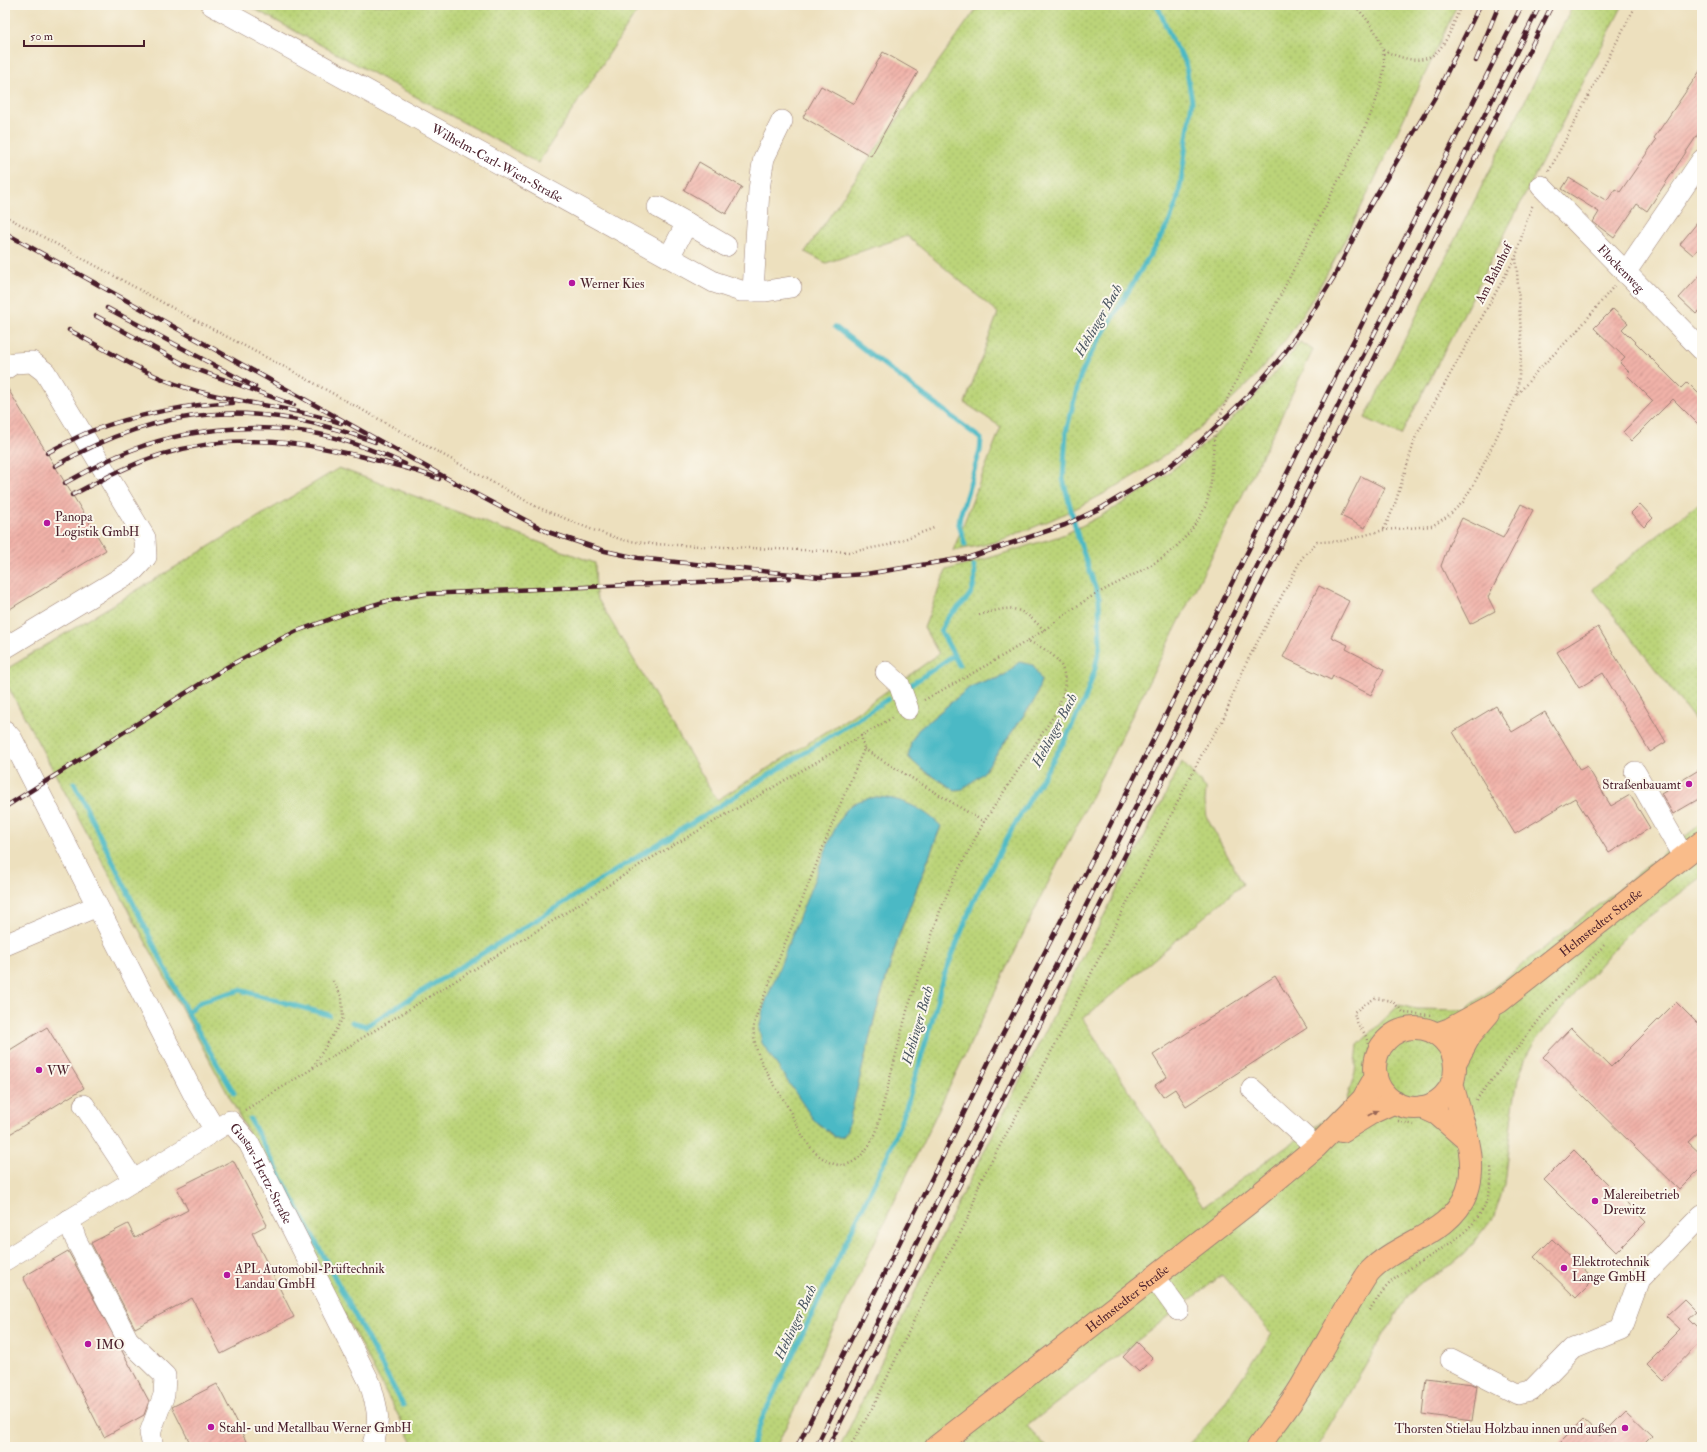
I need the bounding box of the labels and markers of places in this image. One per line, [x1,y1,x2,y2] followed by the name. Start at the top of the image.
[579,276,645,292] place label: Werner Kies
[567,278,577,288] marker: Werner Kies
[55,509,140,540] place label: Panopa Logistik GmbH
[42,518,52,528] marker: Panopa Logistik GmbH
[1602,777,1681,793] place label: Straßenbauamt
[1684,779,1694,789] marker: Straßenbauamt
[47,1063,70,1079] place label: VW
[34,1065,44,1075] marker: VW
[1603,1187,1679,1218] place label: Malereibetrieb Drewitz
[1590,1196,1600,1206] marker: Malereibetrieb Drewitz
[1572,1254,1650,1285] place label: Elektrotechnik Lange GmbH
[234,1261,385,1292] place label: APL Automobil-Prüftechnik Landau GmbH
[1559,1263,1569,1273] marker: Elektrotechnik Lange GmbH
[222,1270,232,1280] marker: APL Automobil-Prüftechnik Landau GmbH
[96,1337,124,1353] place label: IMO
[83,1339,93,1349] marker: IMO
[219,1420,412,1436] place label: Stahl- und Metallbau Werner GmbH
[1394,1421,1617,1437] place label: Thorsten Stielau Holzbau innen und außen
[206,1422,216,1432] marker: Stahl- und Metallbau Werner GmbH
[1620,1423,1630,1433] marker: Thorsten Stielau Holzbau innen und außen

